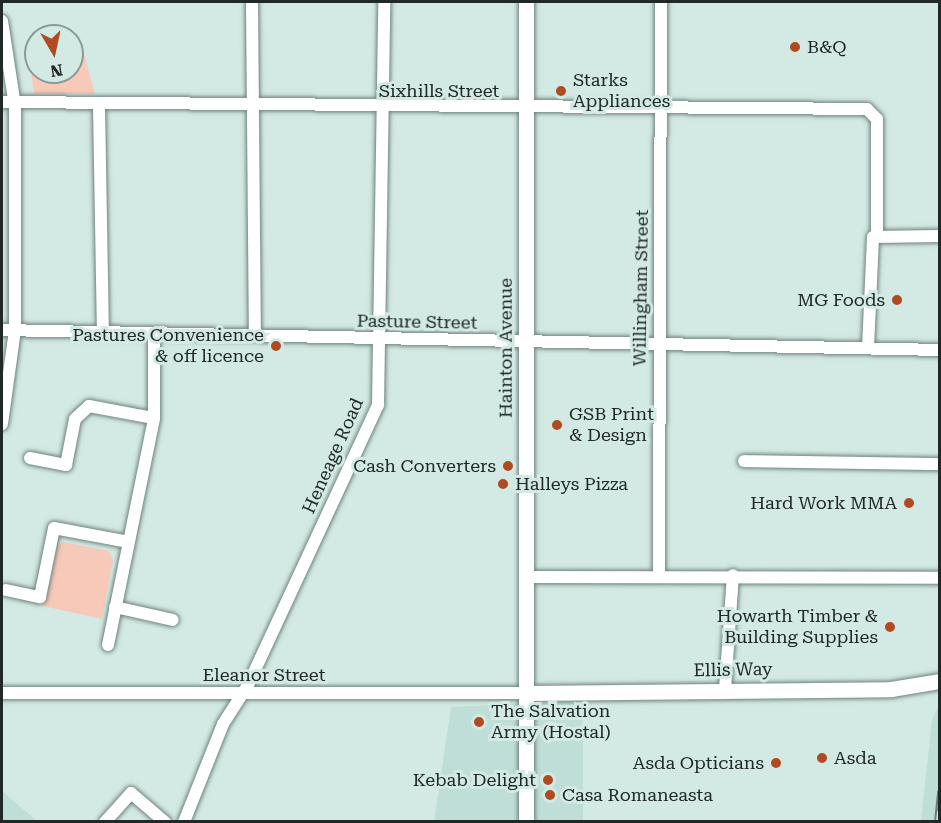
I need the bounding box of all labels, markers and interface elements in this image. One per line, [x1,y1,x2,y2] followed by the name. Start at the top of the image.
[24,24,84,84] north arrow
[807,36,847,58] place label: B&Q
[788,40,802,54] marker: B&Q
[49,60,64,81] text: N
[573,70,670,112] place label: Starks Appliances
[379,80,499,102] street label: Sixhills Street
[554,84,568,98] marker: Starks Appliances
[629,209,653,367] street label: Willingham Street
[495,278,517,418] street label: Hainton Avenue
[797,289,885,311] place label: MG Foods
[890,293,904,307] marker: MG Foods
[357,310,477,334] street label: Pasture Street
[72,325,264,368] place label: Pastures Convenience & off licence
[269,339,283,353] marker: Pastures Convenience & off licence
[298,395,368,517] street label: Heneage Road
[569,404,654,446] place label: GSB Print & Design
[550,418,564,432] marker: GSB Print & Design
[353,455,496,477] place label: Cash Converters
[501,459,515,473] marker: Cash Converters
[515,473,628,495] place label: Halleys Pizza
[496,477,510,491] marker: Halleys Pizza
[750,492,897,514] place label: Hard Work MMA
[902,496,916,510] marker: Hard Work MMA
[717,606,878,648] place label: Howarth Timber & Building Supplies
[883,620,897,634] marker: Howarth Timber & Building Supplies
[693,659,773,681] street label: Ellis Way
[203,664,325,686] street label: Eleanor Street
[491,701,611,744] place label: The Salvation Army (Hostal)
[472,715,486,729] marker: The Salvation Army (Hostal)
[834,747,877,769] place label: Asda
[815,751,829,765] marker: Asda
[633,752,764,774] place label: Asda Opticians
[769,756,783,770] marker: Asda Opticians
[413,769,536,791] place label: Kebab Delight
[541,773,555,787] marker: Kebab Delight
[562,784,713,806] place label: Casa Romaneasta
[543,788,557,802] marker: Casa Romaneasta

